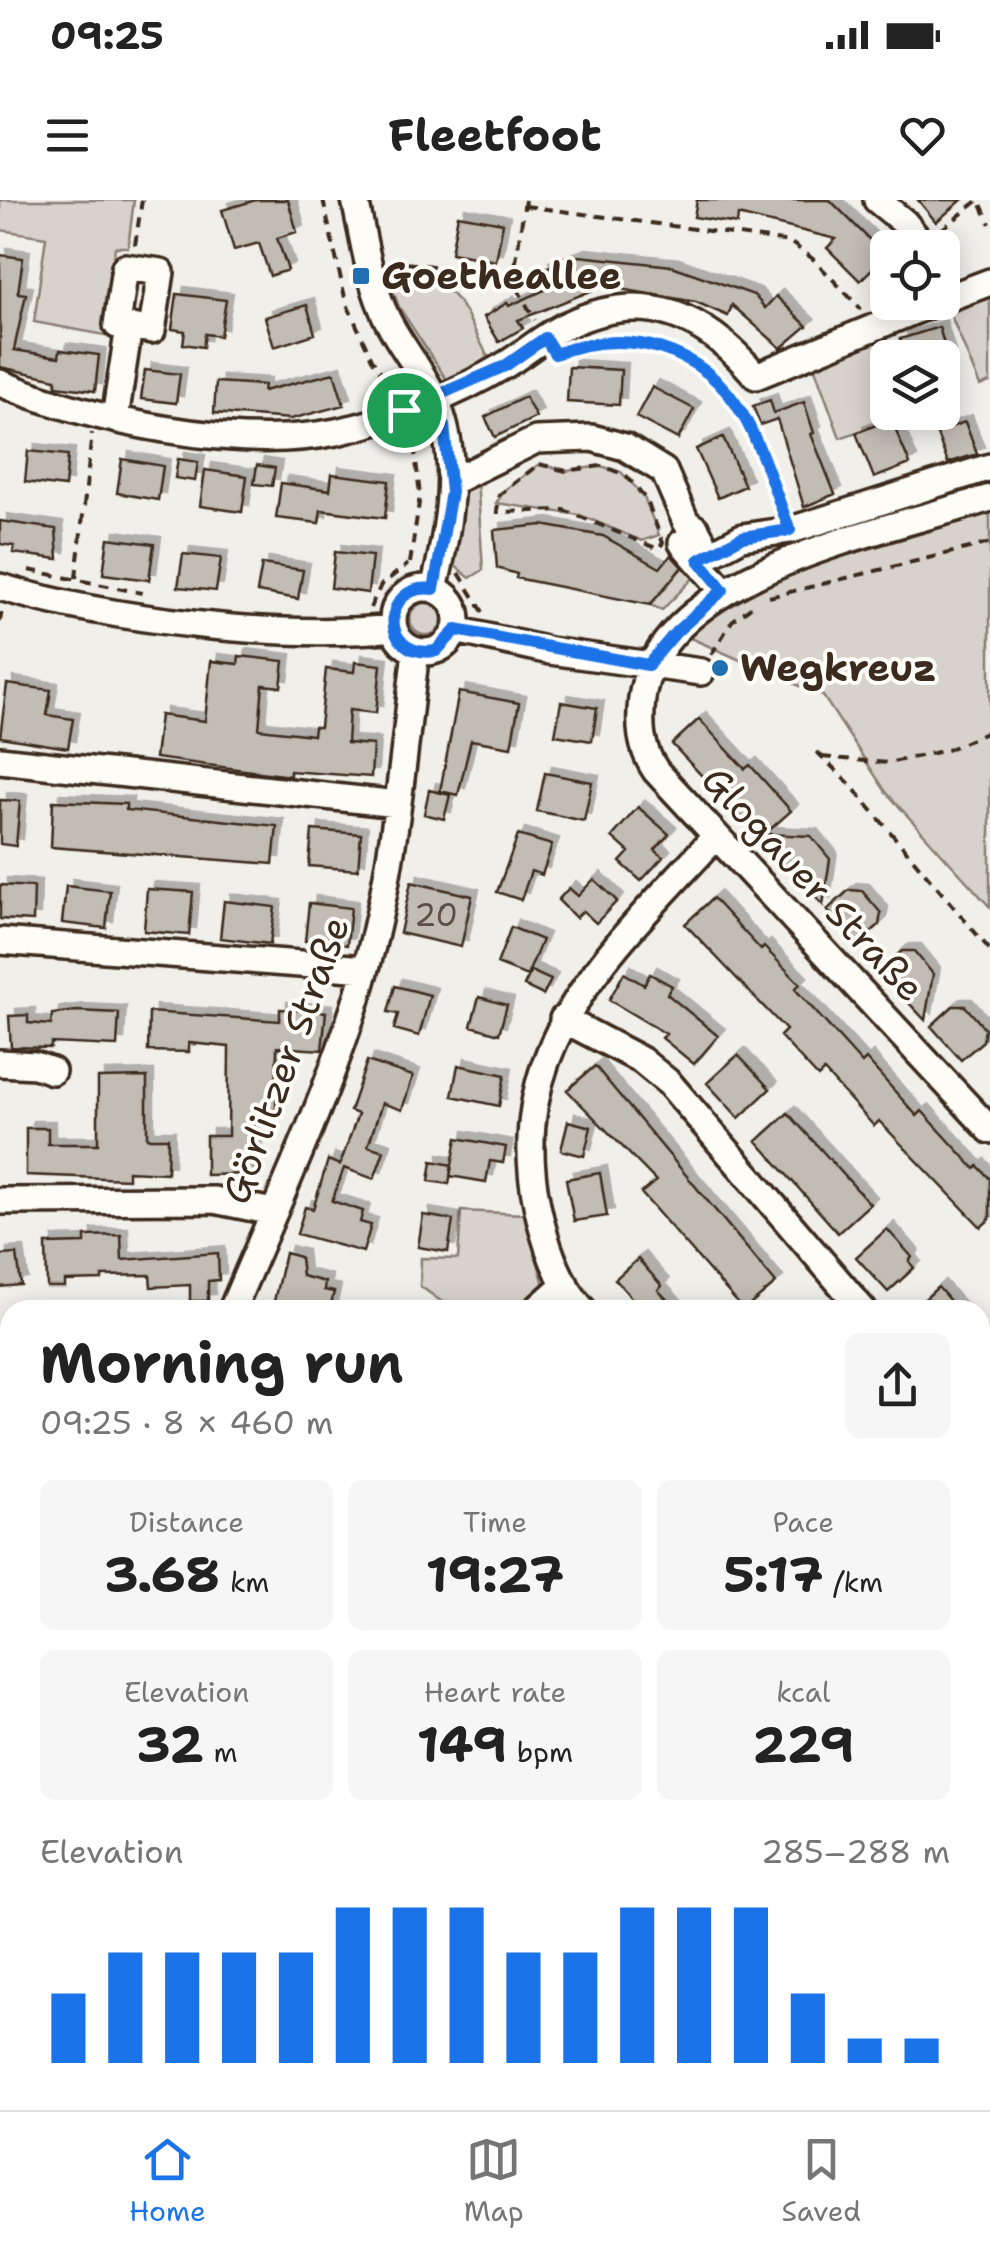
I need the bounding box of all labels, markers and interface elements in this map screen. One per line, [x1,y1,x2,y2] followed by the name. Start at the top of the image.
[50,10,164,61] text: 09:25
[388,105,602,165] text: Fleetfoot
[40,108,95,163] icon: menu
[895,108,950,163] icon: heart
[870,230,960,430] map controls
[870,230,960,320] button: locate
[381,250,622,301] place label: Goetheallee
[350,265,372,287] marker: Goetheallee
[870,340,960,430] button: layers
[362,368,447,453] pin
[377,383,432,438] icon: arrive
[740,642,937,693] place label: Wegkreuz
[709,657,731,679] marker: Wegkreuz
[691,755,936,1012] street label: Glogauer Straße
[414,893,458,936] house number: 20
[210,909,361,1211] street label: Görlitzer Straße
[40,1326,404,1400] text: Morning run
[845,1333,950,1438] button: share
[40,1401,333,1444] text: 09:25 · 8 × 460 m
[129,1503,244,1541] text: Distance
[463,1503,527,1541] text: Time
[773,1503,834,1541] text: Pace
[104,1541,220,1608] text: 3.68
[426,1541,564,1608] text: 19:27
[724,1541,824,1608] text: 5:17
[220,1563,270,1601] text: km
[824,1563,883,1601] text: /km
[124,1673,249,1711] text: Elevation
[424,1673,566,1711] text: Heart rate
[776,1673,831,1711] text: kcal
[136,1711,204,1778] text: 32
[417,1711,507,1778] text: 149
[752,1711,854,1778] text: 229
[204,1733,238,1771] text: m
[507,1733,573,1771] text: bpm
[40,1830,183,1873] text: Elevation
[761,1830,950,1873] text: 285–288 m
[129,2132,206,2230] tab: Home
[464,2132,524,2230] tab: Map
[782,2132,861,2230] tab: Saved

